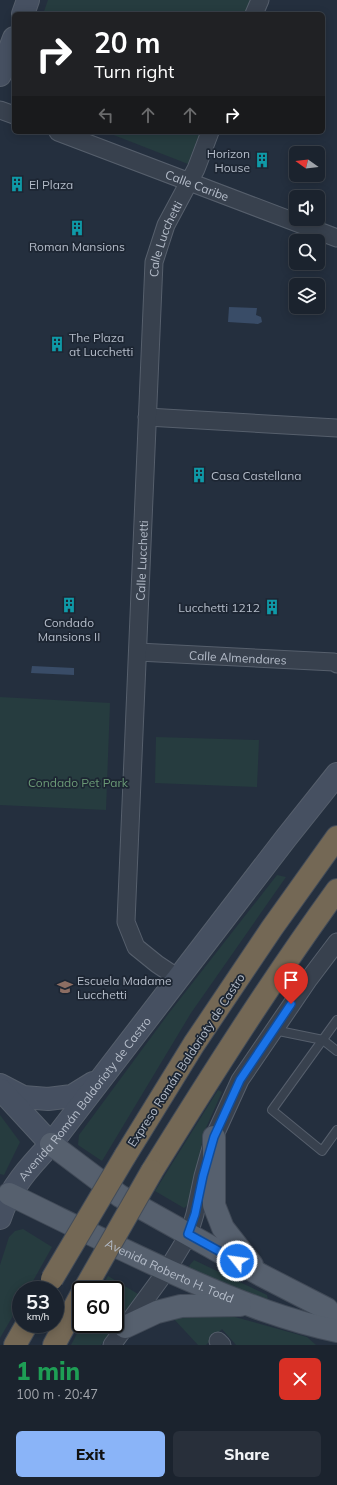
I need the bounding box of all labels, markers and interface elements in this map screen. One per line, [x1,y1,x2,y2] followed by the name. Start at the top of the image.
[94,25,160,60] text: 20 m
[28,28,80,80] icon: right
[94,60,174,83] text: Turn right
[95,104,117,126] icon: left
[137,104,159,126] icon: ahead
[179,104,201,126] icon: ahead
[221,104,243,126] icon: right
[207,146,250,175] place label: Horizon House
[289,146,325,182] north arrow
[289,146,325,314] map controls
[253,151,271,169] building icon: Horizon House
[163,166,231,204] street label: Calle Caribe
[8,175,26,193] building icon: El Plaza
[29,177,73,192] place label: El Plaza
[289,190,325,226] button: sound
[146,198,185,277] street label: Calle Lucchetti
[68,219,86,237] building icon: Roman Mansions
[289,234,325,270] button: search
[29,239,125,254] place label: Roman Mansions
[289,278,325,314] button: layers
[69,330,133,359] place label: The Plaza at Lucchetti
[48,335,66,353] building icon: The Plaza at Lucchetti
[190,466,208,484] building icon: Casa Castellana
[211,468,301,483] place label: Casa Castellana
[132,520,151,601] street label: Calle Lucchetti
[60,596,78,614] building icon: Condado Mansions II
[263,598,281,616] building icon: Lucchetti 1212
[178,600,260,615] place label: Lucchetti 1212
[38,615,100,644] place label: Condado Mansions II
[189,647,287,667] street label: Calle Almendares
[28,775,129,790] park label: Condado Pet Park
[274,963,308,1004] pin
[280,969,302,991] icon: arrive
[124,970,248,1149] street label: Expreso Román Baldorioty de Castro
[77,973,171,1002] place label: Escuela Madame Lucchetti
[56,978,74,996] school or university icon: Escuela Madame Lucchetti
[15,1013,154,1183] street label: Avenida Román Baldorioty de Castro
[103,1235,236,1306] street label: Avenida Roberto H. Todd
[216,1240,258,1282] position arrow
[72,1281,124,1333] speed limit sign: 60
[26,1289,50,1314] text: 53
[27,1310,49,1323] text: km/h
[16,1356,80,1386] text: 1 min
[279,1358,321,1400] button: close
[16,1386,98,1402] text: 100 m · 20:47
[16,1431,165,1477] button: Exit
[173,1431,321,1477] button: Share

